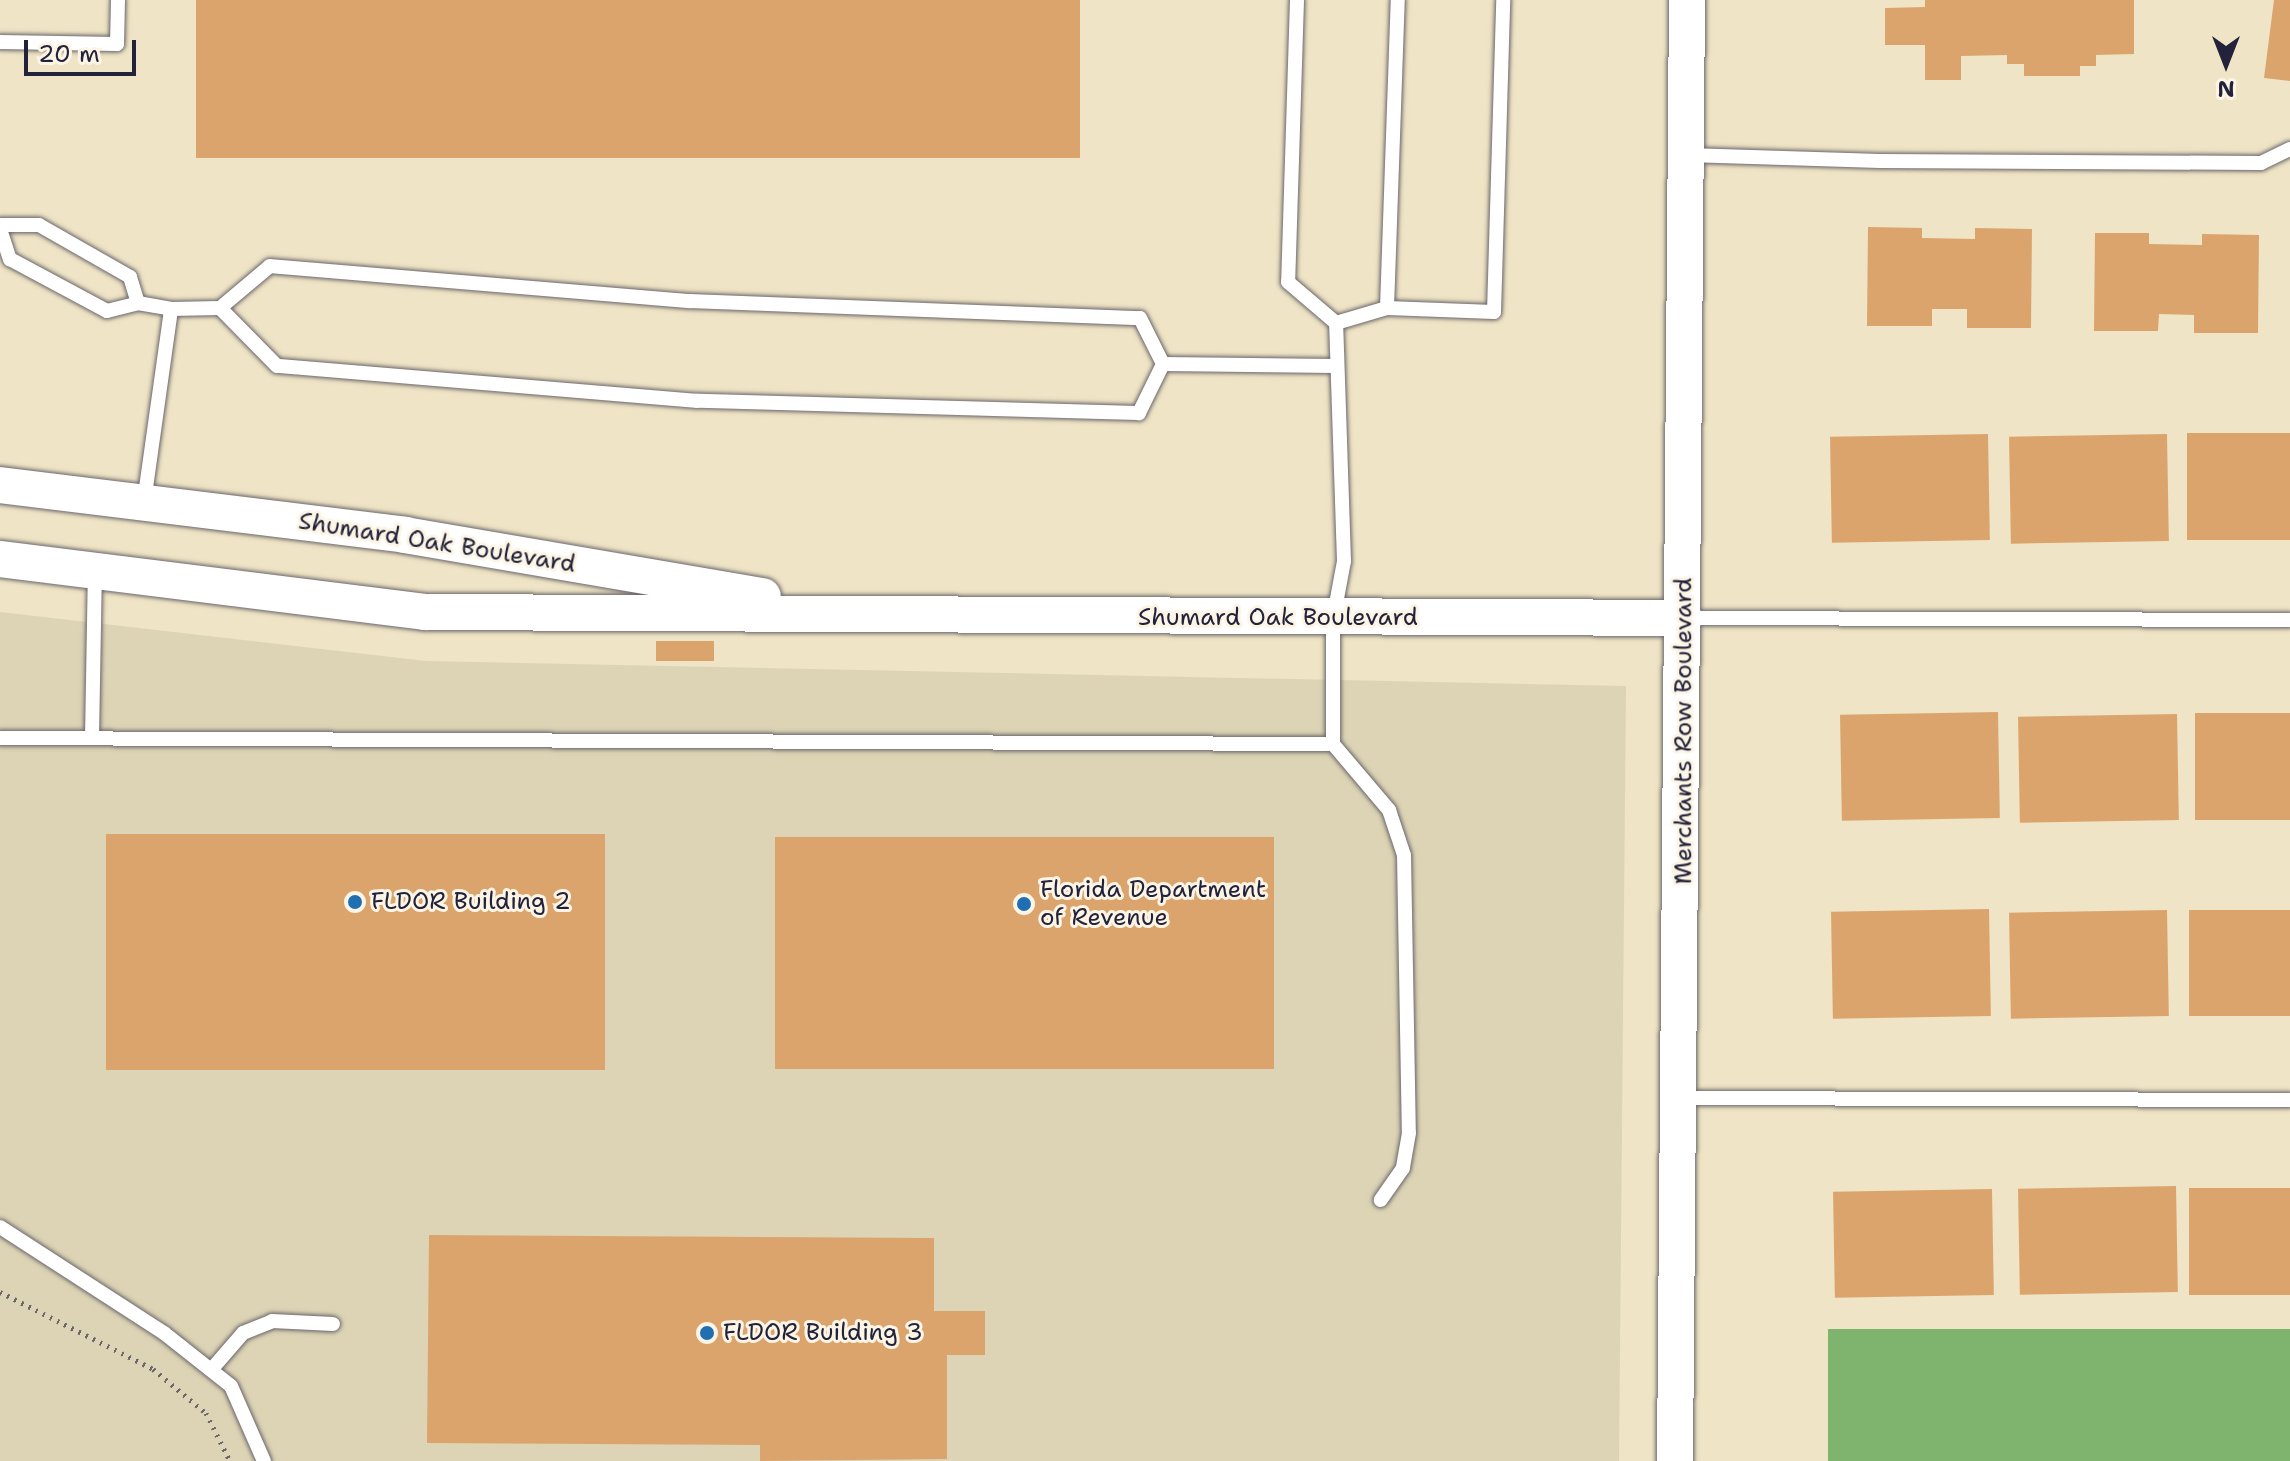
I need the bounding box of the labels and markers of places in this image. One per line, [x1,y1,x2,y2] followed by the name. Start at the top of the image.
[1040,876,1266,932] place label: Florida Department of Revenue
[371,888,571,916] place label: FLDOR Building 2
[346,893,364,911] marker: FLDOR Building 2
[1015,895,1033,913] marker: Florida Department of Revenue
[723,1319,923,1347] place label: FLDOR Building 3
[698,1324,716,1342] marker: FLDOR Building 3

